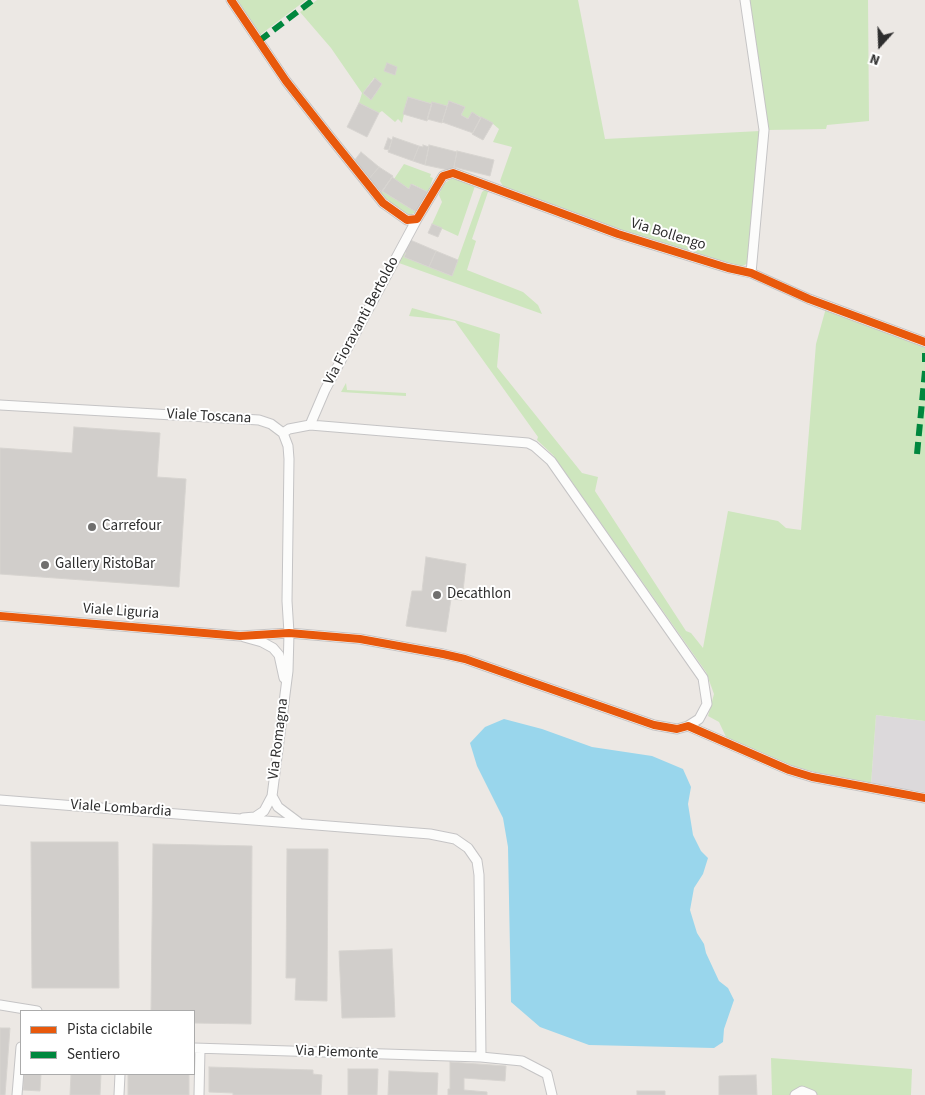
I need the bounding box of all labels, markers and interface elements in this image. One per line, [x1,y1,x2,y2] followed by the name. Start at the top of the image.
[855,20,905,70] north arrow
[867,48,883,70] text: N
[628,215,708,255] street label: Via Bollengo
[321,254,403,388] street label: Via Fioravanti Bertoldo
[166,406,252,428] street label: Viale Toscana
[102,518,162,536] place label: Carrefour
[86,521,98,533] marker: Carrefour
[55,556,155,574] place label: Gallery RistoBar
[39,559,51,571] marker: Gallery RistoBar
[447,586,511,604] place label: Decathlon
[431,589,443,601] marker: Decathlon
[82,600,160,624] street label: Viale Liguria
[265,697,293,781] street label: Via Romagna
[70,796,172,822] street label: Viale Lombardia
[20,1010,195,1075] legend
[67,1019,152,1040] text: Pista ciclabile
[295,1043,379,1063] street label: Via Piemonte
[67,1044,120,1065] text: Sentiero

